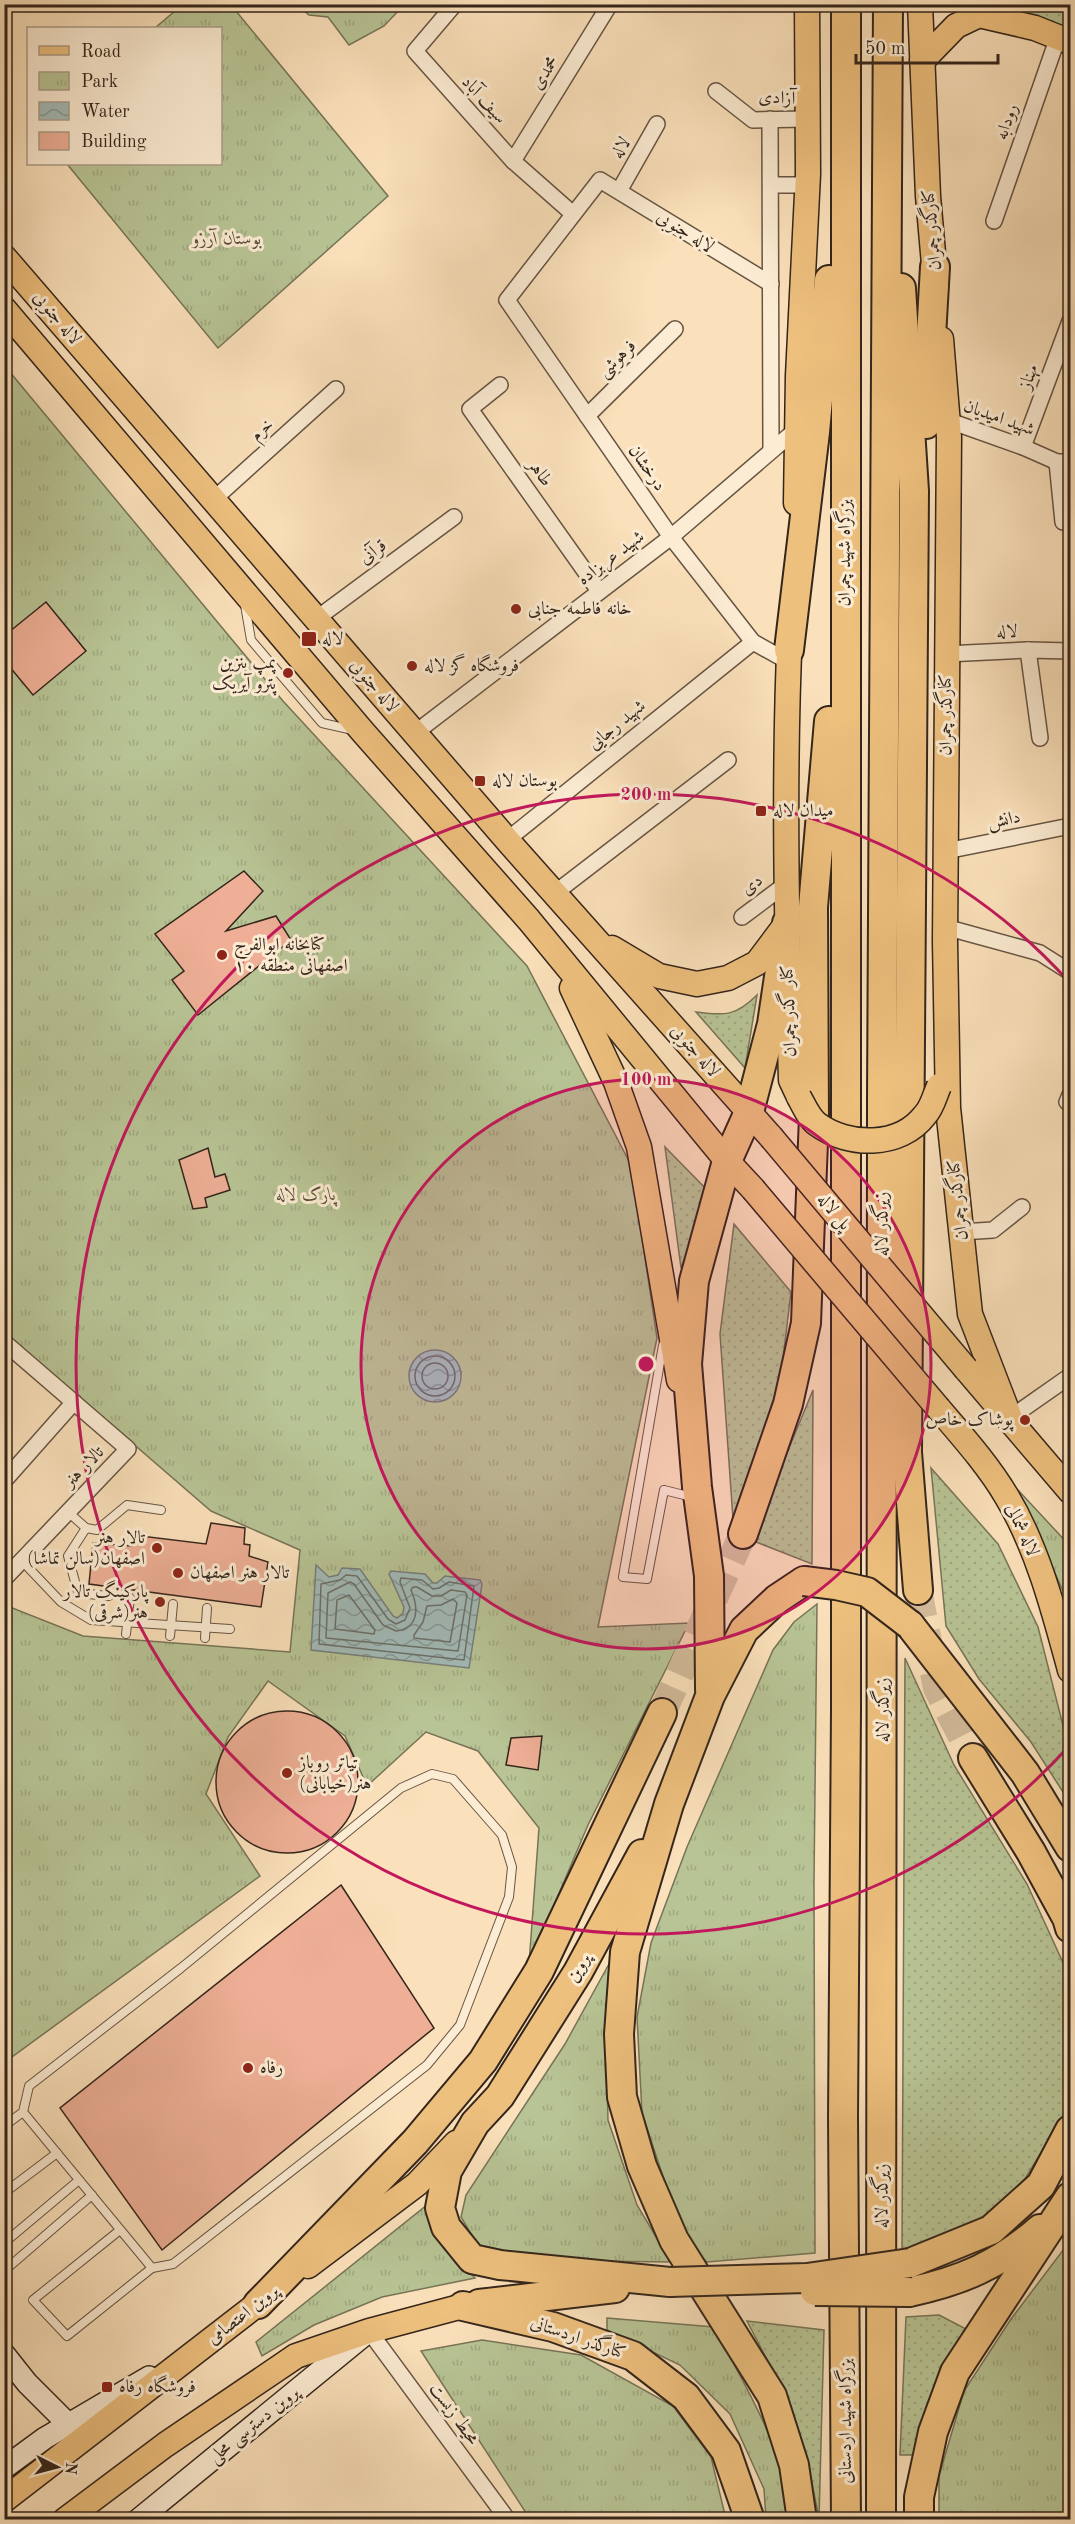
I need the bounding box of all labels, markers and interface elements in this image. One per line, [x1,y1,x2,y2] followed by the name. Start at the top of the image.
[27,27,222,165] legend
[856,27,998,65] scale bar
[865,40,905,58] text: 50 m
[81,43,121,61] text: Road
[528,53,562,93] street label: محمدی
[457,71,511,128] street label: سیف آباد
[81,73,118,91] text: Park
[758,86,798,109] street label: آزادی
[993,102,1022,143] street label: رودابه
[81,103,130,121] text: Water
[81,133,147,151] text: Building
[608,134,634,162] street label: لاله
[915,189,947,272] street label: کنارگذر چمران
[652,208,717,259] street label: لاله جنوبی
[191,228,262,249] park label: بوستان آرزو
[27,288,84,350] street label: لاله جنوبی
[595,337,642,383] street label: فرهوشی
[1015,362,1044,395] street label: مهناز
[960,397,1037,441] street label: شهید امیدیان
[247,415,281,449] street label: خرم
[624,442,669,495] street label: درخشان
[522,454,556,491] street label: طاهر
[832,499,856,607] street label: بزرگراه شهید چمران
[574,527,649,591] street label: شهید عربزاده
[355,535,391,569] street label: قرآنی
[528,600,632,621] place label: خانه فاطمه جنابی
[509,602,523,616] marker: خانه فاطمه جنابی
[996,622,1018,642] street label: لاله
[300,630,318,648] marker: لاله
[322,630,343,648] place label: لاله
[424,653,519,677] place label: فروشگاه گز لاله
[212,654,278,696] place label: پمپ بنزین پترو آیریک
[344,656,402,718] street label: لاله جنوبی
[405,659,419,673] marker: فروشگاه گز لاله
[281,666,295,680] marker: پمپ بنزین پترو آیریک
[932,674,957,756] street label: کنارگذر چمران
[585,697,650,755] street label: شهید رجایی
[492,772,557,791] place label: بوستان لاله
[473,774,487,788] marker: بوستان لاله
[621,786,671,804] text: 200 m
[773,802,833,820] place label: میدان لاله
[754,804,768,818] marker: میدان لاله
[986,808,1022,834] street label: دانش
[738,871,766,899] street label: دی
[234,936,348,975] place label: کتابخانه ابوالفرج اصفهانی منطقه ۱۰
[215,948,229,962] marker: کتابخانه ابوالفرج اصفهانی منطقه ۱۰
[773,965,802,1057] street label: کنار گذر چمران
[665,1021,723,1083] street label: لاله جنوبی
[621,1071,671,1089] text: 100 m
[940,1158,973,1242] street label: کنارگذر چمران
[276,1186,338,1207] park label: پارک لاله
[811,1190,855,1237] street label: پل لاله
[868,1192,892,1256] street label: زیرگذر لاله
[636,1354,656,1374] centre of rings
[926,1411,1015,1432] place label: پوشاک خاص
[1018,1413,1032,1427] marker: پوشاک خاص
[59,1443,109,1493] street label: تالار هنر
[1002,1501,1042,1559] street label: لاله شمالی
[27,1529,146,1570] place label: تالار هنر اصفهان(سالن تماشا)
[150,1541,164,1555] marker: تالار هنر اصفهان(سالن تماشا)
[190,1564,290,1583] place label: تالار هنر اصفهان
[171,1566,185,1580] marker: تالار هنر اصفهان
[62,1579,150,1624] place label: پارکینگ تالار هنر(شرقی)
[153,1595,167,1609] marker: پارکینگ تالار هنر(شرقی)
[869,1678,893,1742] street label: زیرگذر لاله
[297,1754,371,1794] place label: تیاتر روباز هنر(خیابانی)
[280,1766,294,1780] marker: تیاتر روباز هنر(خیابانی)
[564,1949,596,1986] street label: پروین
[260,2059,283,2078] place label: رفاه
[241,2061,255,2075] marker: رفاه
[868,2164,892,2228] street label: زیرگذر لاله
[204,2281,284,2349] street label: پروین اعتصامی
[528,2309,629,2364] street label: کنارگذر اردستانی
[833,2359,857,2483] street label: بزرگراه شهید اردستانی
[119,2374,196,2398] place label: فروشگاه رفاه
[100,2380,114,2394] marker: فروشگاه رفاه
[425,2380,482,2449] street label: محیط زیست
[205,2382,306,2469] street label: پروین دسترسی محلی
[27,2437,87,2497] north arrow
[61,2461,79,2476] text: N

